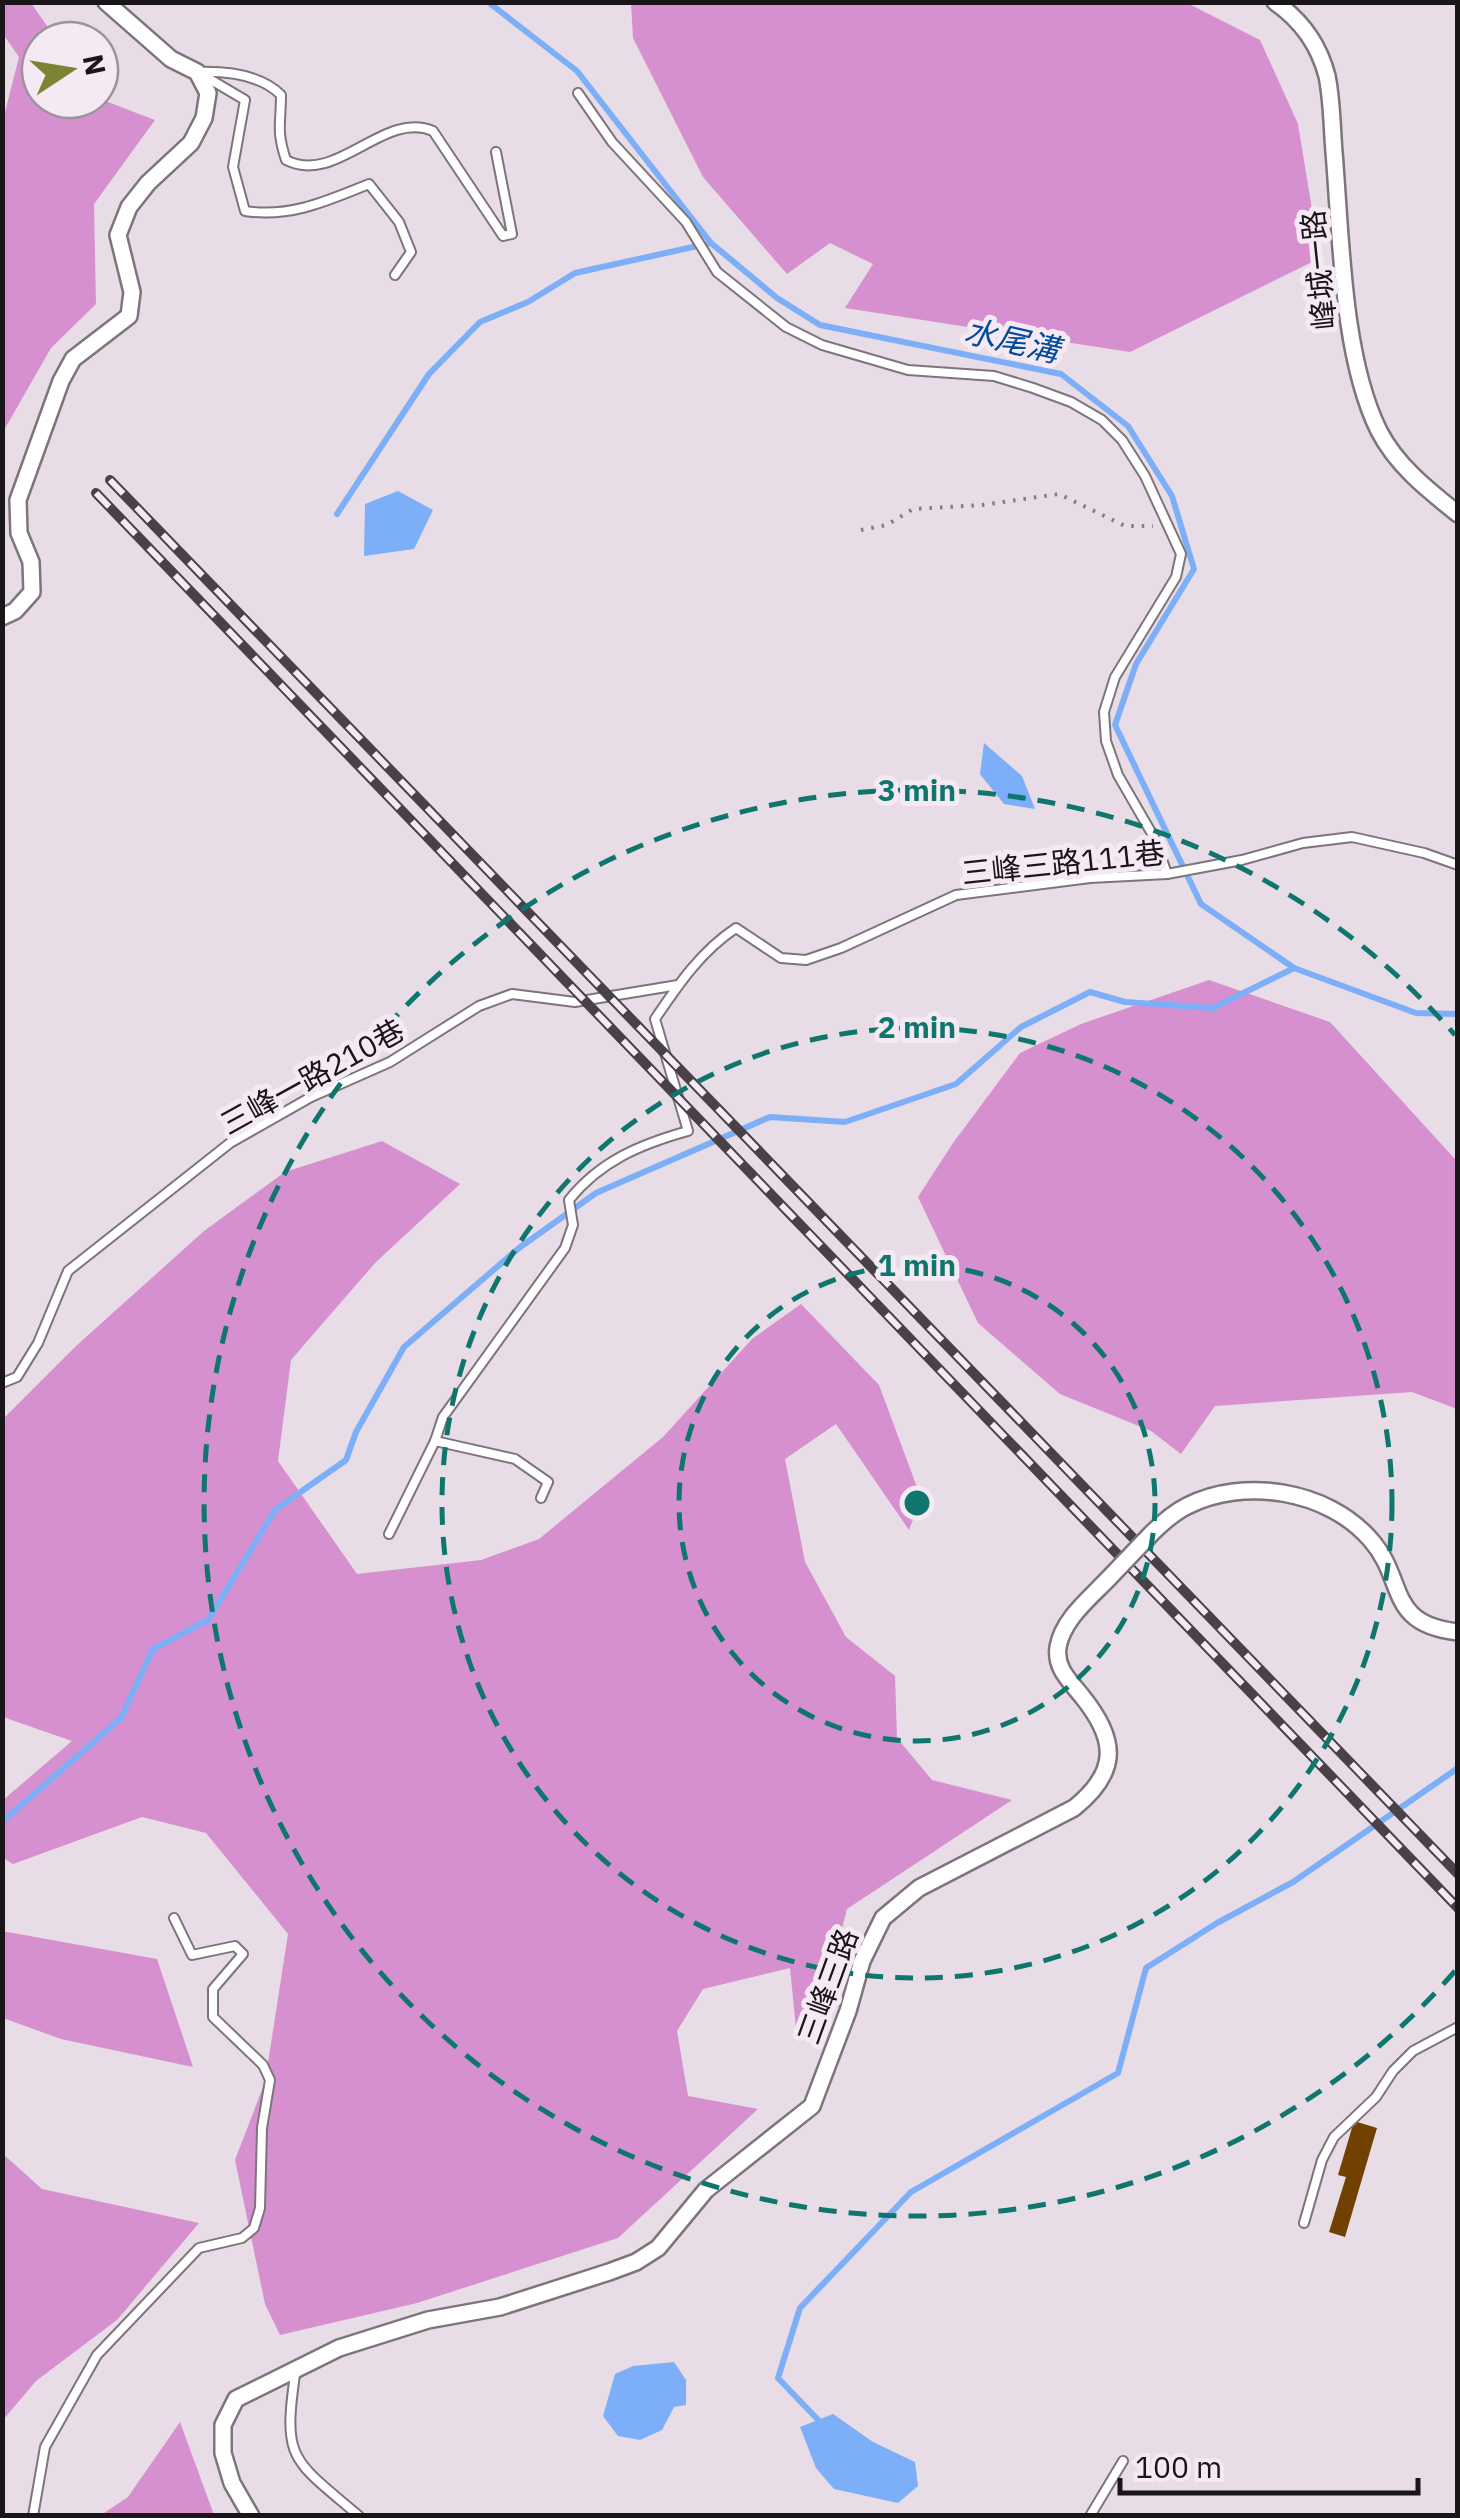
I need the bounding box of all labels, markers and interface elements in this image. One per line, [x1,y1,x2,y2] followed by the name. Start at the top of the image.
[20,20,120,120] north arrow
[75,51,115,78] text: N
[1292,208,1344,332] street label: 峰城一路
[960,309,1067,372] water label: 水尾溝
[878,770,956,809] text: 3 min
[960,832,1166,892] street label: 三峰三路111巷
[878,1007,956,1046] text: 2 min
[213,1009,411,1143] street label: 三峰一路210巷
[878,1245,956,1284] text: 1 min
[899,1485,935,1521] centre of rings
[788,1923,866,2049] street label: 三峰三路
[1120,2433,1418,2495] scale bar
[1135,2447,1222,2486] text: 100 m

